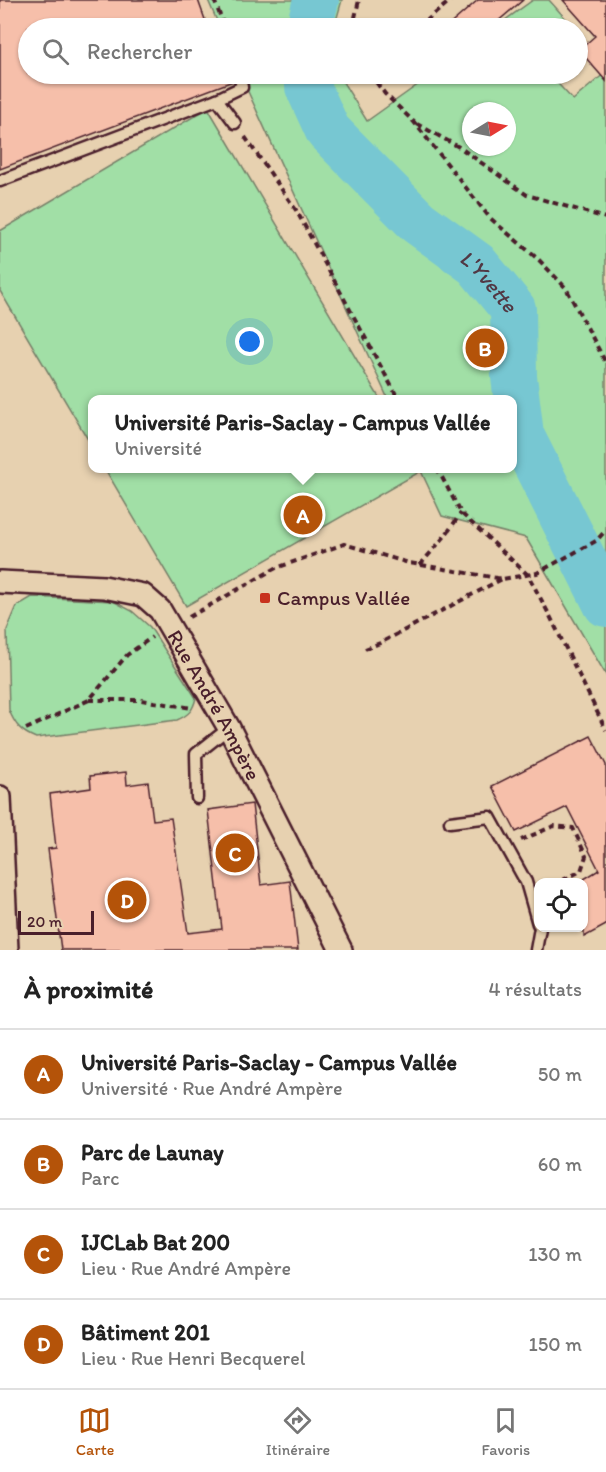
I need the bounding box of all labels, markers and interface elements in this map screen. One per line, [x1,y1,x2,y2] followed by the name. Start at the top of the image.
[18,18,588,84] search box
[39,35,72,68] icon: search
[87,38,192,65] text: Rechercher
[462,102,516,156] north arrow
[455,244,524,319] water label: L'Yvette
[466,326,504,370] pin: B
[235,327,264,356] your location
[88,395,517,473] popup
[115,409,490,436] text: Université Paris-Saclay - Campus Vallée
[115,436,202,460] text: Université
[284,492,322,538] pin: A
[277,585,410,610] place label: Campus Vallée
[258,591,272,605] marker: Campus Vallée
[162,625,266,784] street label: Rue André Ampère
[216,830,254,876] pin: C
[108,878,146,922] pin: D
[534,878,588,932] map controls
[534,878,588,932] button: locate
[18,908,94,936] scale bar
[27,912,62,931] text: 20 m
[24,973,153,1005] text: À proximité
[489,977,582,1001] text: 4 résultats
[81,1049,457,1076] text: Université Paris-Saclay - Campus Vallée
[37,1062,50,1086] text: A
[538,1062,582,1086] text: 50 m
[81,1076,343,1100] text: Université · Rue André Ampère
[81,1139,224,1166] text: Parc de Launay
[37,1152,50,1176] text: B
[538,1152,582,1176] text: 60 m
[81,1166,119,1190] text: Parc
[81,1229,230,1256] text: IJCLab Bat 200
[37,1242,50,1266] text: C
[528,1242,582,1266] text: 130 m
[81,1256,291,1280] text: Lieu · Rue André Ampère
[81,1319,210,1346] text: Bâtiment 201
[37,1332,50,1356] text: D
[529,1332,582,1356] text: 150 m
[81,1346,305,1370] text: Lieu · Rue Henri Becquerel
[76,1404,114,1459] tab: Carte
[266,1404,330,1459] tab: Itinéraire
[482,1404,530,1459] tab: Favoris

